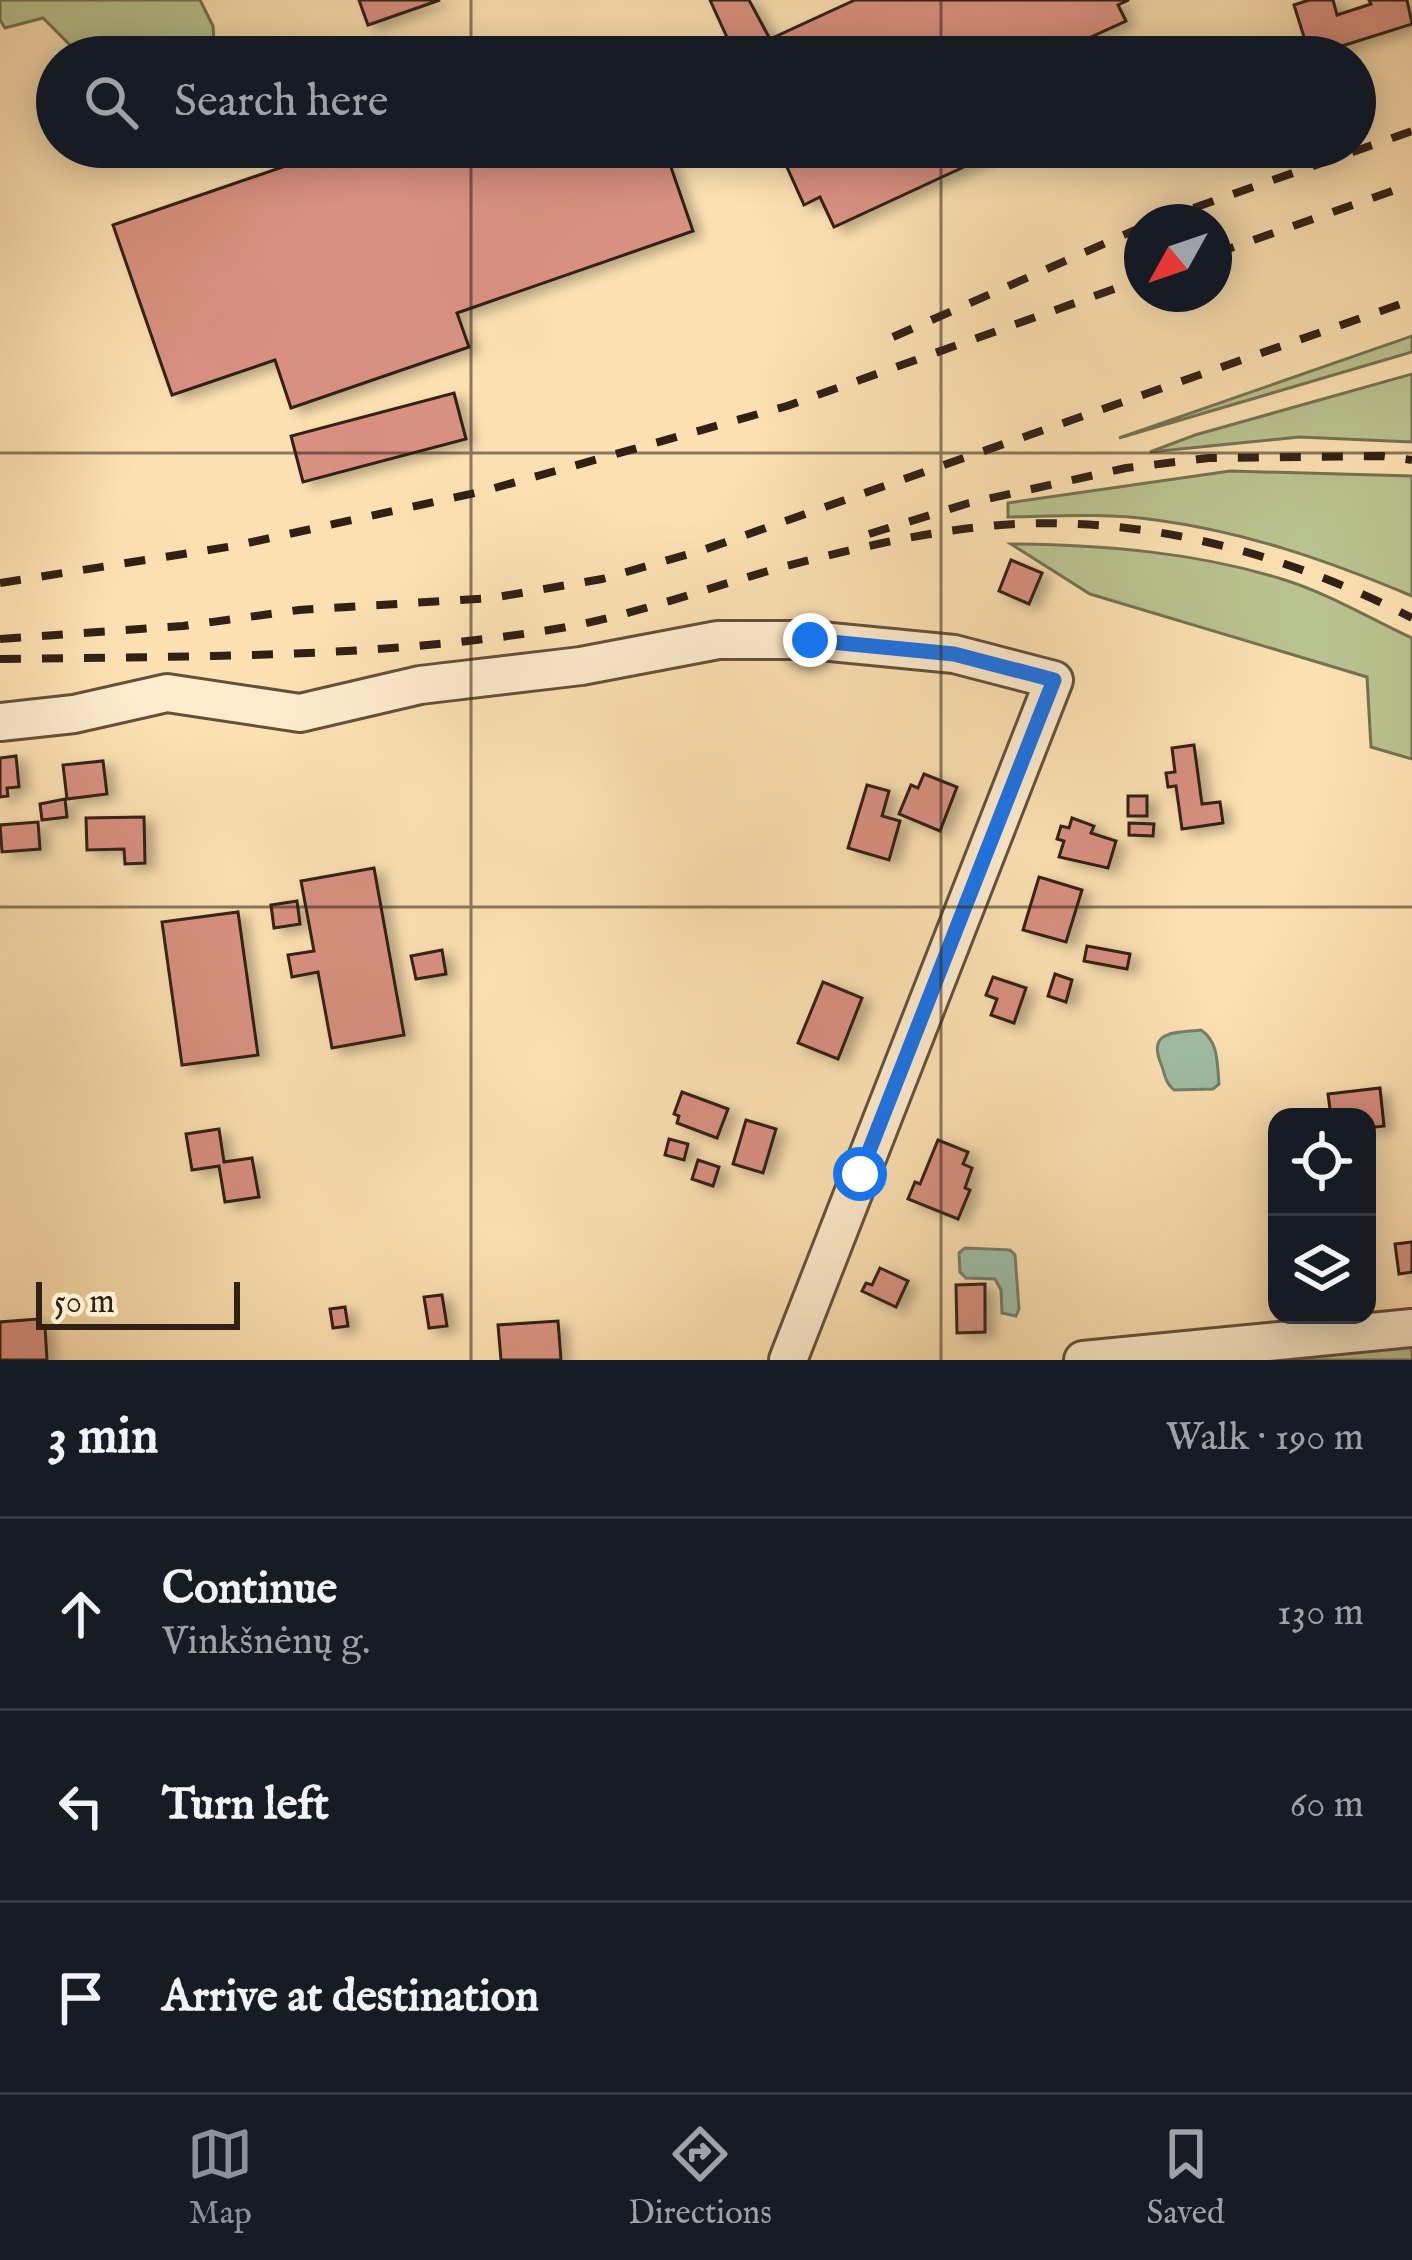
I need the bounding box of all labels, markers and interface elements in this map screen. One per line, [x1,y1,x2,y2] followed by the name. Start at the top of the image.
[36,36,1376,168] search box
[78,69,144,135] icon: search
[174,74,388,131] text: Search here
[1124,204,1232,312] north arrow
[783,613,837,667] route end
[1268,1108,1376,1324] map controls
[1268,1108,1376,1216] button: locate
[833,1147,887,1201] route start
[1268,1216,1376,1324] button: layers
[36,1276,240,1329] scale bar
[54,1282,115,1324] text: 50 m
[48,1406,158,1471] text: 3 min
[1166,1414,1364,1463] text: Walk · 190 m
[162,1561,337,1618] text: Continue
[48,1581,114,1647] icon: ahead
[1277,1589,1364,1638] text: 130 m
[162,1618,370,1667] text: Vinkšnėnų g.
[48,1773,114,1839] icon: left
[162,1777,329,1834] text: Turn left
[1290,1781,1364,1830] text: 60 m
[48,1965,114,2031] icon: arrive
[162,1969,539,2026] text: Arrive at destination
[187,2121,253,2235] tab: Map
[628,2121,772,2235] tab: Directions
[1147,2121,1225,2235] tab: Saved

